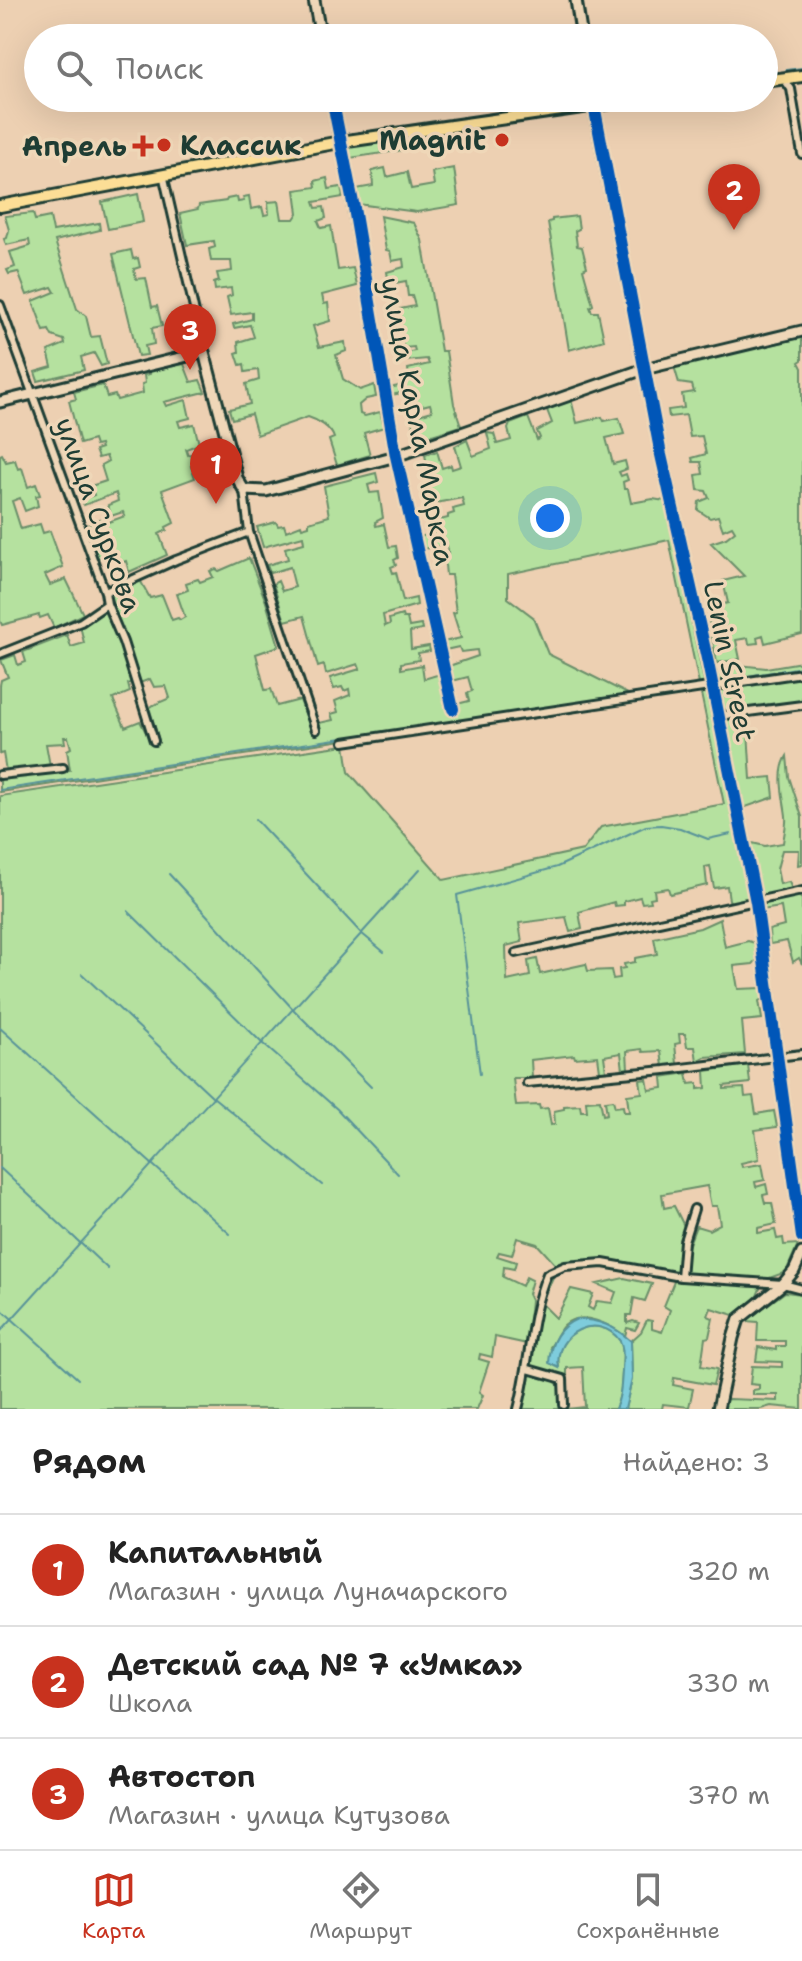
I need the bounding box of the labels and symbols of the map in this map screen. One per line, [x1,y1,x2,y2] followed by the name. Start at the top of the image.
[379,121,486,159] place label: Magnit
[180,126,301,164] place label: Классик
[22,127,127,165] place label: Апрель
[493,131,511,149] marker: Magnit
[155,136,173,154] marker: Классик
[134,137,152,155] marker: Апрель
[708,164,760,230] pin: 2
[371,274,465,568] street label: улица Карла Маркса
[164,304,216,370] pin: 3
[46,412,152,618] street label: улица Суркова
[190,438,242,504] pin: 1
[530,498,570,538] your location
[694,577,766,745] street label: Lenin Street

